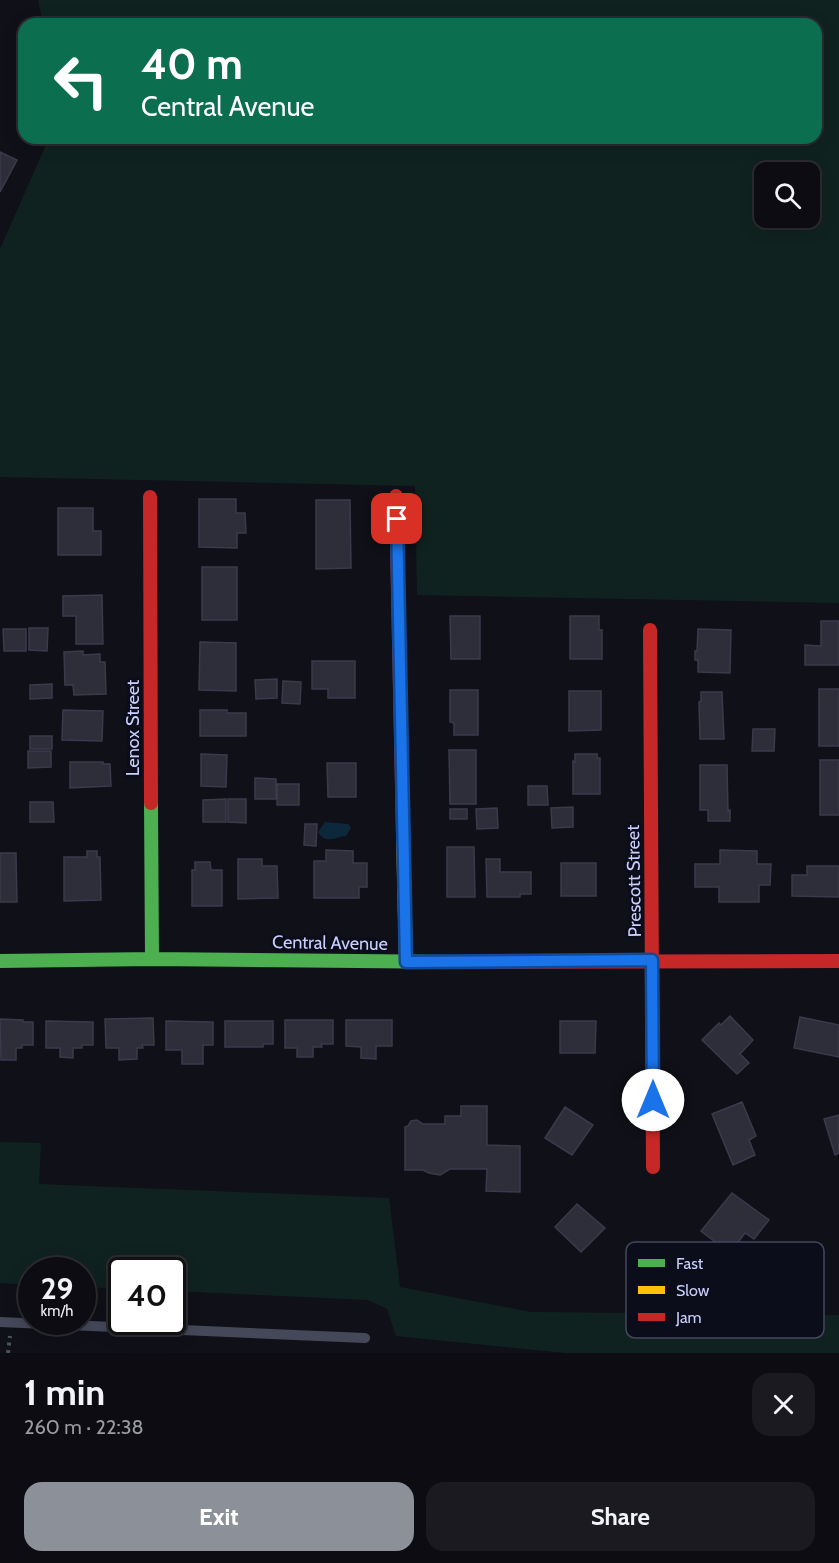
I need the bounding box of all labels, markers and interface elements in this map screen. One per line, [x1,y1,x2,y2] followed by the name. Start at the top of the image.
[141,38,243,90] text: 40 m
[42,42,120,120] icon: left
[141,90,314,123] text: Central Avenue
[754,162,820,228] map controls
[754,162,820,228] button: search
[371,493,422,544] pin
[380,502,413,535] icon: arrive
[122,680,144,776] street label: Lenox Street
[622,825,646,937] street label: Prescott Street
[272,931,388,955] street label: Central Avenue
[621,1068,685,1132] position arrow
[626,1242,824,1338] legend
[676,1254,704,1273] text: Fast
[108,1257,186,1335] speed limit sign: 40
[41,1270,73,1307] text: 29
[676,1281,710,1300] text: Slow
[41,1302,73,1320] text: km/h
[675,1308,702,1327] text: Jam
[24,1370,105,1414] text: 1 min
[752,1373,815,1436] button: close
[24,1415,144,1439] text: 260 m · 22:38
[24,1482,414,1551] button: Exit
[426,1482,815,1551] button: Share

